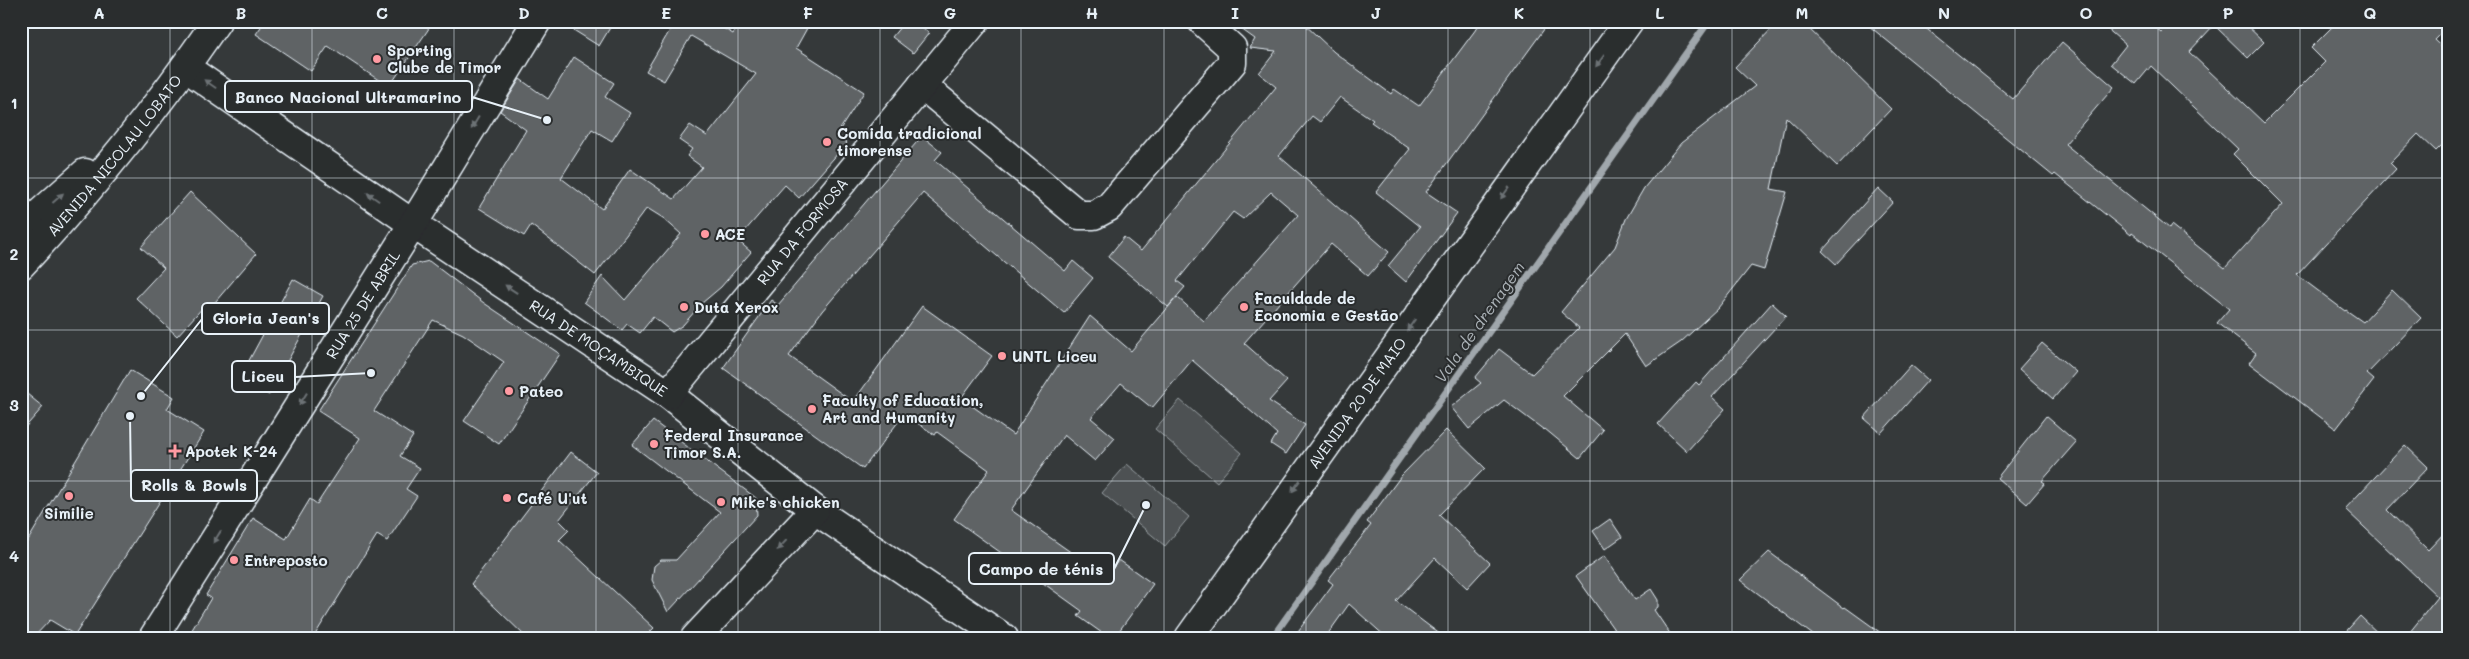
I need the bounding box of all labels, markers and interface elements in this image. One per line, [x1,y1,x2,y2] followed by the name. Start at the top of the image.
[93,2,105,23] text: A
[236,2,246,23] text: B
[376,2,388,23] text: C
[518,2,530,23] text: D
[661,2,671,23] text: E
[803,2,813,23] text: F
[944,2,956,23] text: G
[1086,2,1098,23] text: H
[1231,2,1239,23] text: I
[1371,2,1381,23] text: J
[1514,2,1524,23] text: K
[1655,2,1665,23] text: L
[1796,2,1808,23] text: M
[1938,2,1950,23] text: N
[2080,2,2093,23] text: O
[2223,2,2234,23] text: P
[2364,2,2377,23] text: Q
[387,40,501,77] place label: Sporting Clube de Timor
[371,53,383,65] marker: Sporting Clube de Timor
[1595,54,1605,68] one-way arrow
[42,70,186,240] street label: AVENIDA NICOLAU LOBATO
[204,79,217,89] one-way arrow
[225,81,472,112] callout: Banco Nacional Ultramarino
[235,86,462,107] text: Banco Nacional Ultramarino
[10,92,18,113] text: 1
[471,116,480,129] one-way arrow
[837,123,982,160] place label: Comida tradicional timorense
[821,136,833,148] marker: Comida tradicional timorense
[752,173,852,289] street label: RUA DA FORMOSA
[1500,186,1511,199] one-way arrow
[51,192,63,204] one-way arrow
[366,192,380,202] one-way arrow
[715,224,745,244] place label: ACE
[699,228,711,240] marker: ACE
[10,243,19,264] text: 2
[321,246,404,362] street label: RUA 25 DE ABRIL
[1429,257,1529,387] water label: Vala de drenagem
[504,285,518,294] one-way arrow
[1254,288,1398,325] place label: Faculdade de Economia e Gestão
[526,295,672,401] street label: RUA DE MOÇAMBIQUE
[694,297,779,317] place label: Duta Xerox
[678,301,690,313] marker: Duta Xerox
[1238,301,1250,313] marker: Faculdade de Economia e Gestão
[202,303,329,334] callout: Gloria Jean's
[212,307,320,328] text: Gloria Jean's
[1406,318,1416,332] one-way arrow
[1303,333,1410,472] street label: AVENIDA 20 DE MAIO
[1012,346,1097,366] place label: UNTL Liceu
[996,350,1008,362] marker: UNTL Liceu
[232,361,295,392] callout: Liceu
[242,365,284,386] text: Liceu
[519,381,563,401] place label: Pateo
[503,385,515,397] marker: Pateo
[822,390,983,427] place label: Faculty of Education, Art and Humanity
[299,392,308,406] one-way arrow
[9,394,19,415] text: 3
[806,403,818,415] marker: Faculty of Education, Art and Humanity
[664,425,803,462] place label: Federal Insurance Timor S.A.
[648,438,660,450] marker: Federal Insurance Timor S.A.
[185,441,278,461] place label: Apotek K-24
[169,445,181,457] marker: Apotek K-24
[131,470,257,501] callout: Rolls & Bowls
[141,474,247,495] text: Rolls & Bowls
[1291,479,1301,493] one-way arrow
[517,488,588,508] place label: Café U'ut
[63,490,75,502] marker: Similie
[501,492,513,504] marker: Café U'ut
[731,492,840,512] place label: Mike's chicken
[715,496,727,508] marker: Mike's chicken
[44,503,94,523] place label: Similie
[212,530,221,543] one-way arrow
[776,539,788,551] one-way arrow
[9,545,19,566] text: 4
[244,550,328,570] place label: Entreposto
[969,553,1114,584] callout: Campo de ténis
[228,554,240,566] marker: Entreposto
[979,558,1103,579] text: Campo de ténis

